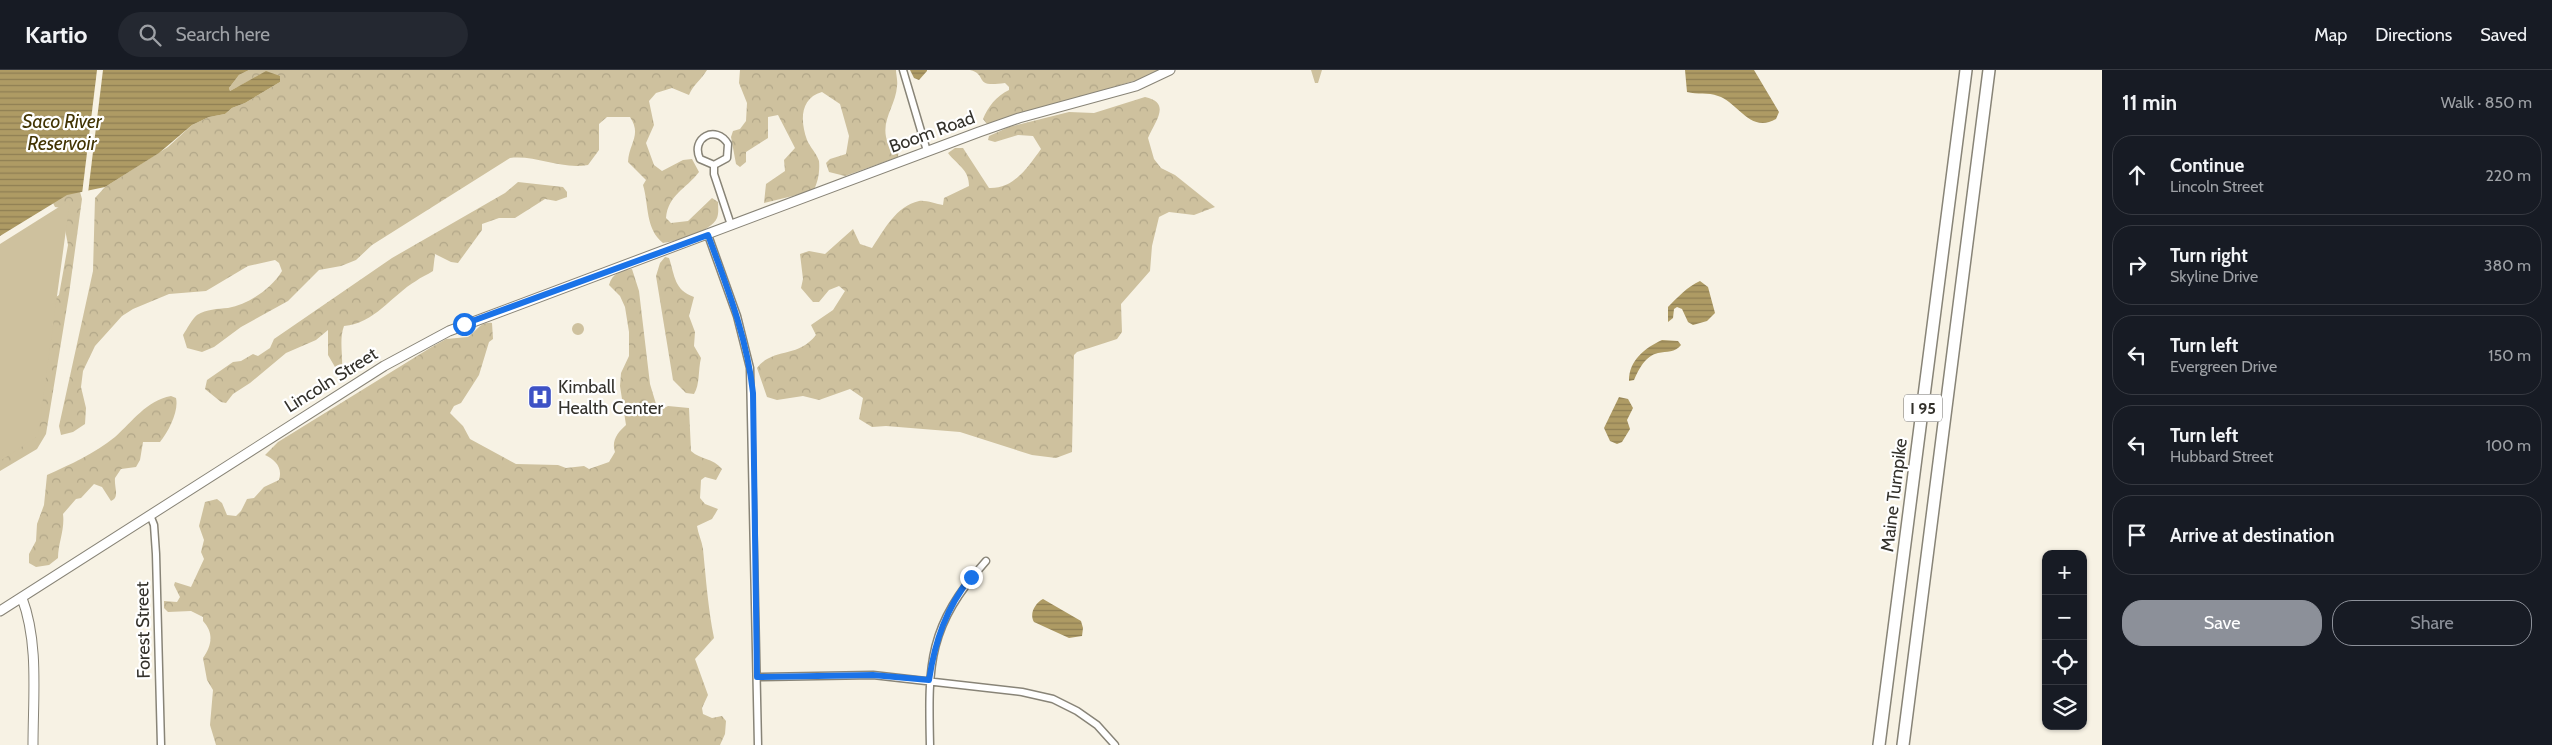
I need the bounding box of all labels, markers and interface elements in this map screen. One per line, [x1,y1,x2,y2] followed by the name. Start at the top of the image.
[118,12,468,57] search box
[25,20,88,49] text: Kartio
[136,21,164,49] icon: search
[176,23,270,46] text: Search here
[2314,24,2347,46] text: Map
[2375,24,2452,46] text: Directions
[2480,24,2527,46] text: Saved
[2122,90,2177,115] text: 11 min
[2441,93,2532,112] text: Walk · 850 m
[886,106,978,158] street label: Boom Road
[22,110,103,155] water label: Saco River Reservoir
[2170,154,2244,177] text: Continue
[2123,161,2151,189] icon: ahead
[2485,166,2531,185] text: 220 m
[2170,177,2264,196] text: Lincoln Street
[2170,244,2248,267] text: Turn right
[2123,251,2151,279] icon: right
[2484,256,2531,275] text: 380 m
[2170,267,2258,286] text: Skyline Drive
[453,313,476,336] route start
[2170,334,2238,357] text: Turn left
[2123,341,2151,369] icon: left
[280,343,382,417] street label: Lincoln Street
[2488,346,2531,365] text: 150 m
[2170,357,2277,376] text: Evergreen Drive
[558,376,664,419] place label: Kimball Health Center
[527,384,553,410] hospital icon: Kimball Health Center
[1904,394,1942,422] road number: I 95
[2170,424,2238,447] text: Turn left
[2123,431,2151,459] icon: left
[2486,436,2531,455] text: 100 m
[1876,437,1912,553] street label: Maine Turnpike
[2170,447,2273,466] text: Hubbard Street
[2123,521,2151,549] icon: arrive
[2170,524,2334,547] text: Arrive at destination
[2042,550,2087,730] map controls
[2042,550,2087,595] button: +
[960,566,983,589] route end
[131,581,155,679] street label: Forest Street
[2042,595,2087,640] button: −
[2122,600,2322,646] button: Save
[2332,600,2532,646] button: Share
[2042,640,2087,685] button: locate
[2042,685,2087,730] button: layers

